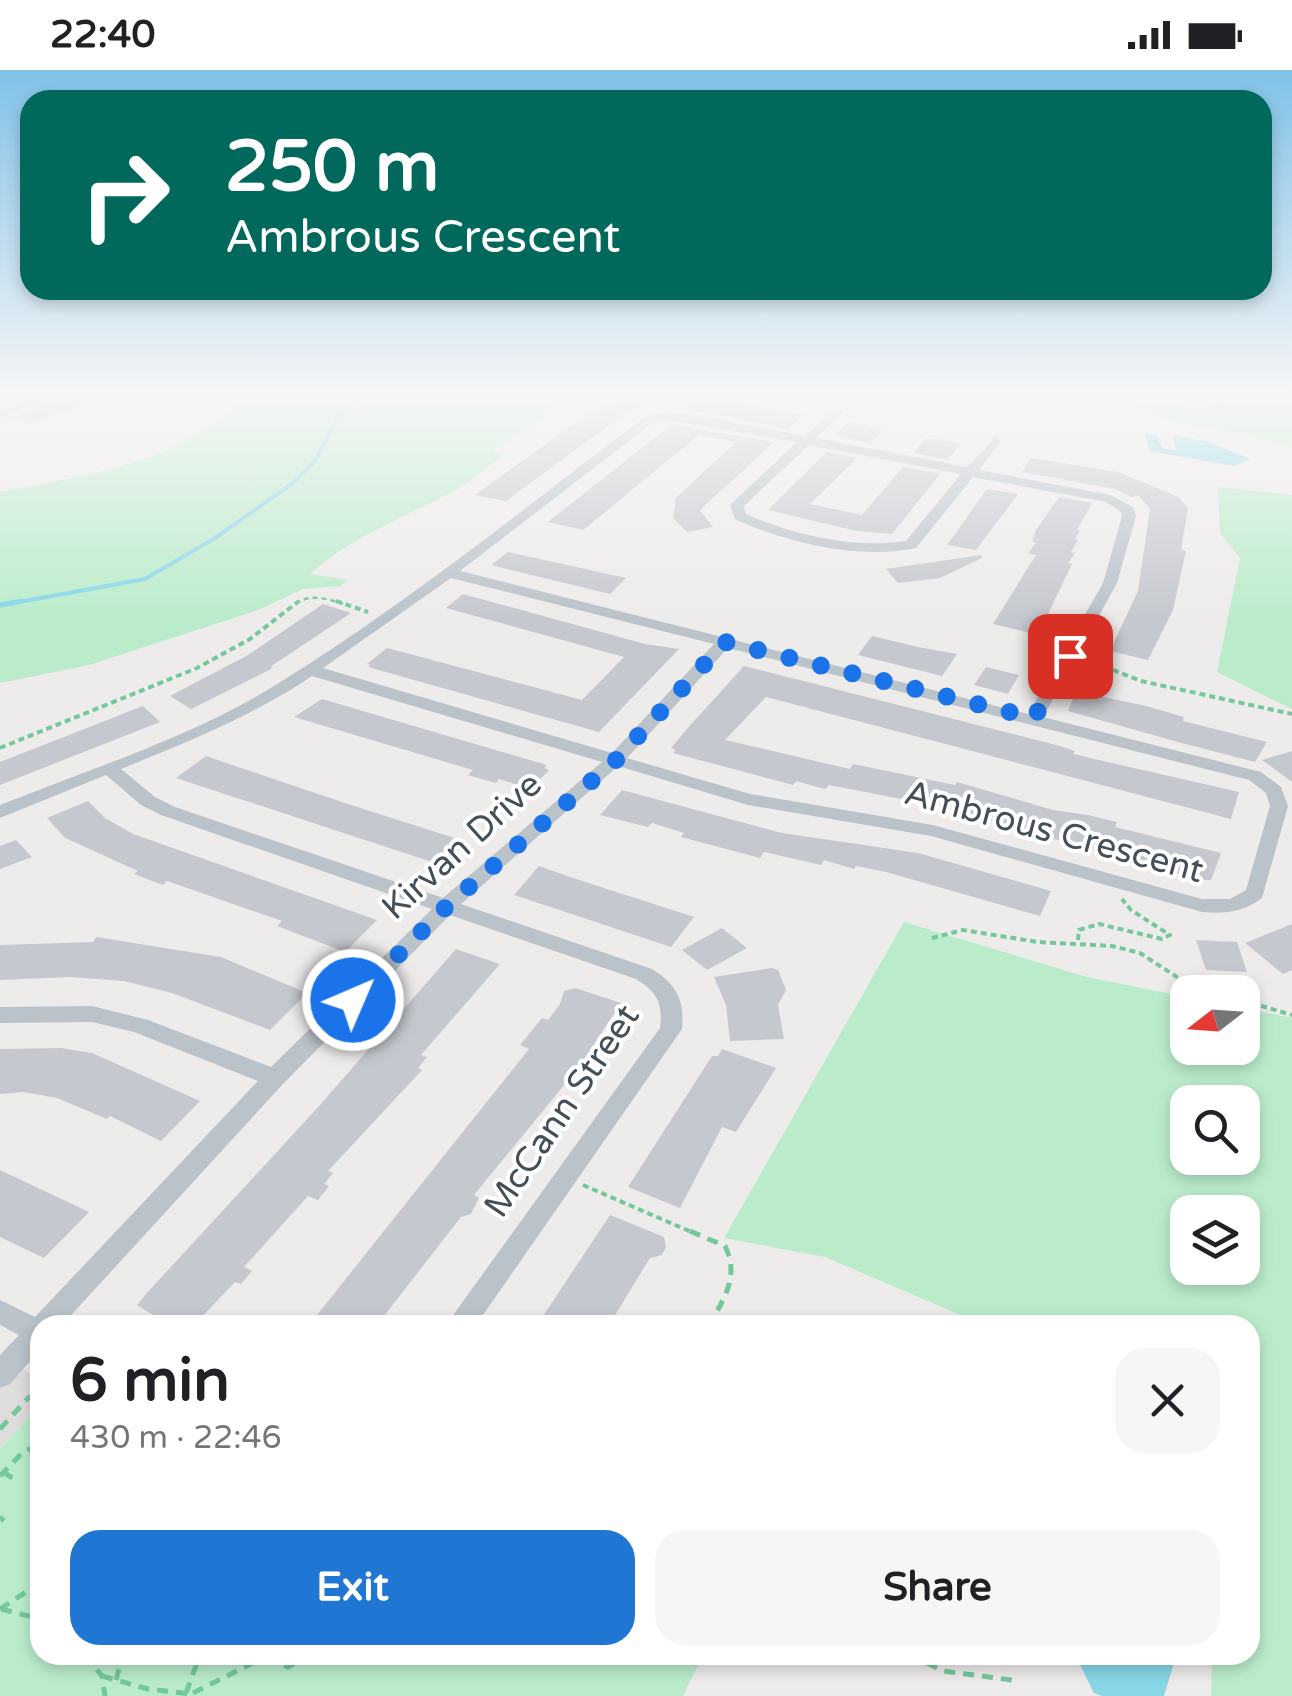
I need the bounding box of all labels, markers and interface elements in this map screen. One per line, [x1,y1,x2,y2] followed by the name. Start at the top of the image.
[50,12,155,58] text: 22:40
[225,126,439,210] text: 250 m
[60,130,190,260] icon: right
[225,211,621,265] text: Ambrous Crescent
[1028,614,1113,699] pin
[1043,629,1098,684] icon: arrive
[374,763,550,929] street label: Kirvan Drive
[900,772,1208,892] street label: Ambrous Crescent
[301,948,405,1052] position arrow
[1170,975,1260,1065] north arrow
[1170,975,1260,1285] map controls
[475,997,649,1225] street label: McCann Street
[1170,1085,1260,1175] button: search
[1170,1195,1260,1285] button: layers
[70,1345,230,1417] text: 6 min
[1115,1348,1220,1453] button: close
[70,1419,282,1457] text: 430 m · 22:46
[70,1530,635,1645] button: Exit
[655,1530,1220,1645] button: Share

